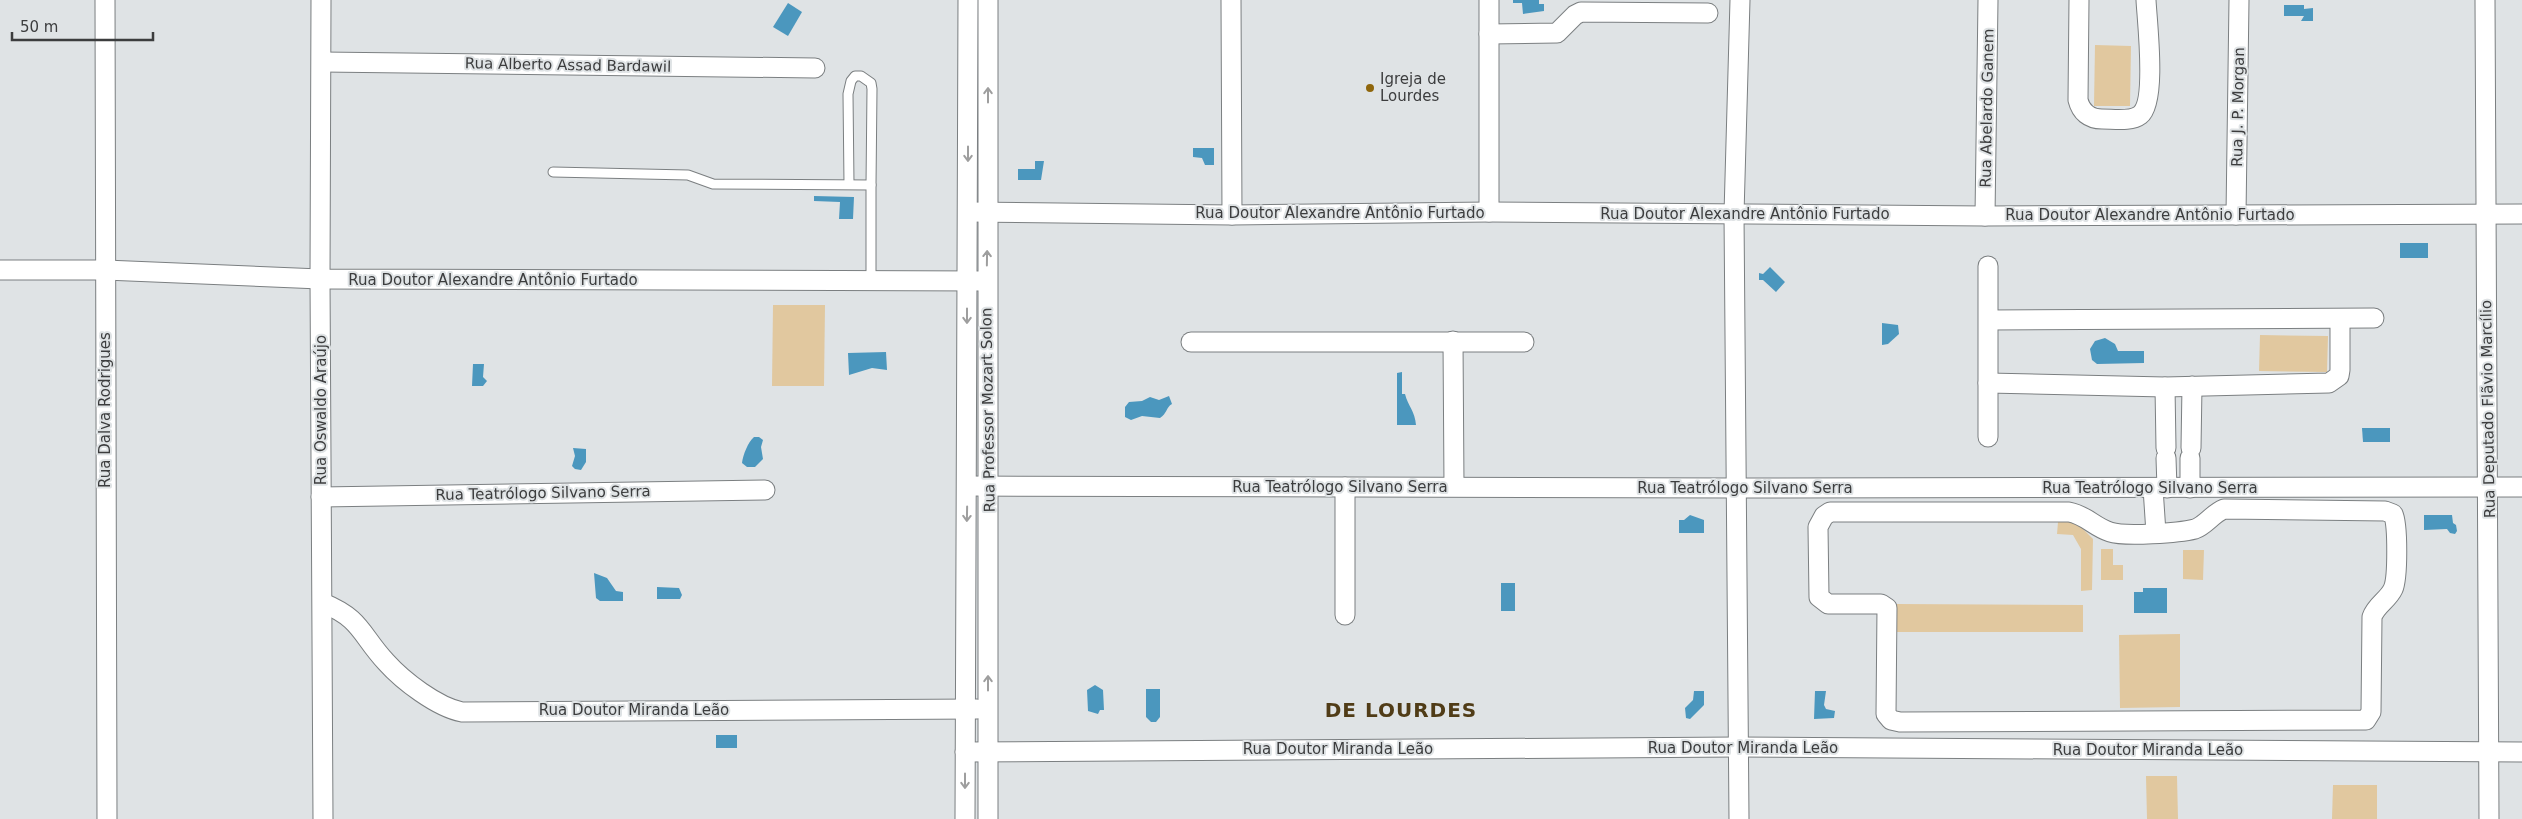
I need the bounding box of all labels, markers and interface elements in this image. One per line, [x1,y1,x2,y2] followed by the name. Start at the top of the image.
[12,10,154,42] scale bar
[20,18,58,36] text: 50 m
[1977,28,1997,188] street label: Rua Abelardo Ganem
[2228,47,2248,167] street label: Rua J. P. Morgan
[465,54,671,76] street label: Rua Alberto Assad Bardawil
[1380,70,1446,105] place label: Igreja de Lourdes
[1364,82,1376,94] marker: Igreja de Lourdes
[983,88,993,104] one-way arrow
[963,145,973,161] one-way arrow
[1195,204,1485,222] street label: Rua Doutor Alexandre Antônio Furtado
[1600,205,1890,223] street label: Rua Doutor Alexandre Antônio Furtado
[2005,206,2295,224] street label: Rua Doutor Alexandre Antônio Furtado
[982,250,992,266] one-way arrow
[348,271,638,289] street label: Rua Doutor Alexandre Antônio Furtado
[2477,300,2499,518] street label: Rua Deputado Flãvio Marcílio
[977,307,999,513] street label: Rua Professor Mozart Solon
[962,308,972,324] one-way arrow
[96,332,114,488] street label: Rua Dalva Rodrigues
[312,335,330,485] street label: Rua Oswaldo Araújo
[1232,478,1448,496] street label: Rua Teatrólogo Silvano Serra
[1637,479,1853,497] street label: Rua Teatrólogo Silvano Serra
[2042,479,2258,497] street label: Rua Teatrólogo Silvano Serra
[435,482,651,504] street label: Rua Teatrólogo Silvano Serra
[962,505,972,521] one-way arrow
[983,675,993,692] one-way arrow
[1325,698,1477,722] district label: DE LOURDES
[539,701,729,719] street label: Rua Doutor Miranda Leão
[1648,739,1838,757] street label: Rua Doutor Miranda Leão
[1243,740,1433,758] street label: Rua Doutor Miranda Leão
[2053,741,2243,759] street label: Rua Doutor Miranda Leão
[960,772,970,789] one-way arrow

